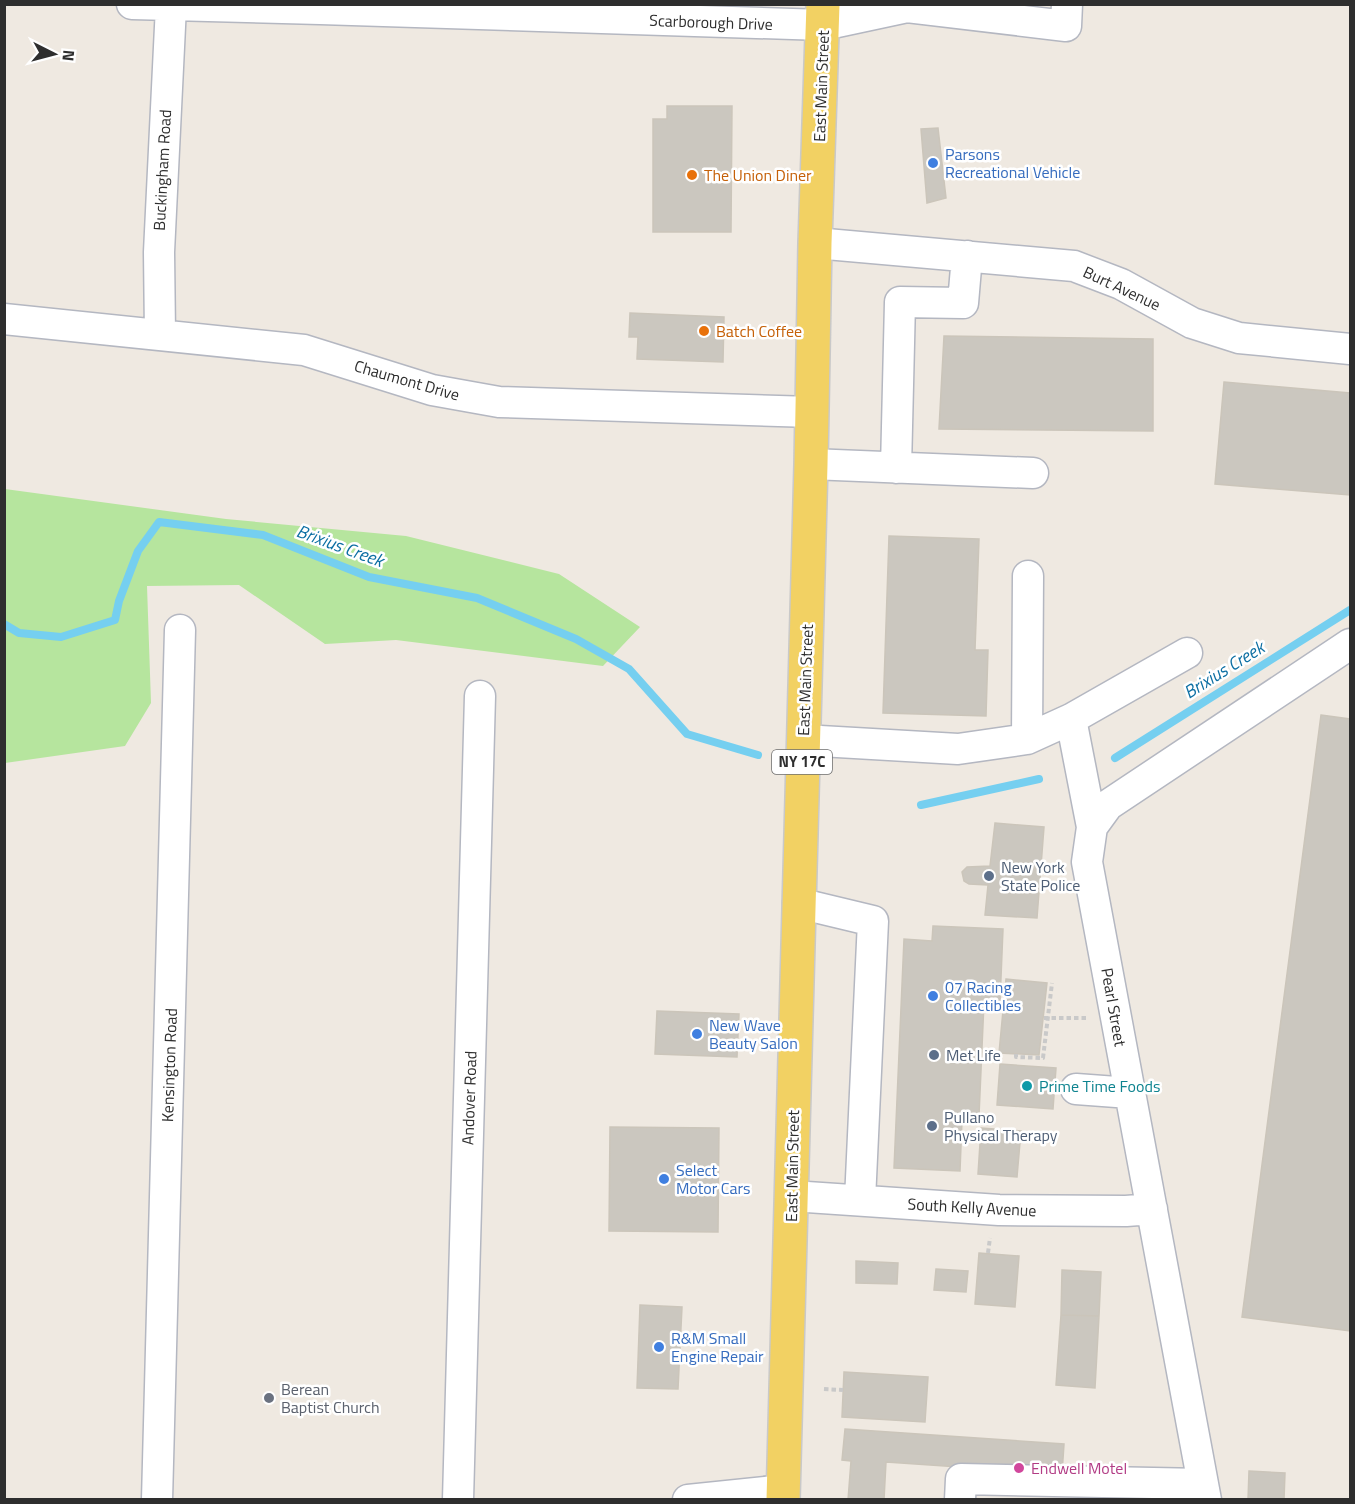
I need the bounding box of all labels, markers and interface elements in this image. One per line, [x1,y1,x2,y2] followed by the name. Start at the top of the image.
[649,8,773,36] street label: Scarborough Drive
[24,24,84,84] north arrow
[807,29,835,142] street label: East Main Street
[56,49,81,62] text: N
[147,109,177,231] street label: Buckingham Road
[945,142,1080,184] place label: Parsons Recreational Vehicle
[926,156,940,170] marker: Parsons Recreational Vehicle
[704,163,812,187] place label: The Union Diner
[685,168,699,182] marker: The Union Diner
[1079,260,1165,316] street label: Burt Avenue
[716,319,802,343] place label: Batch Coffee
[697,324,711,338] marker: Batch Coffee
[352,354,462,406] street label: Chaumont Drive
[293,517,389,574] water label: Brixius Creek
[791,623,819,736] street label: East Main Street
[1178,633,1271,705] water label: Brixius Creek
[772,750,832,774] road number: NY 17C
[1001,855,1080,897] place label: New York State Police
[982,869,996,883] marker: New York State Police
[1095,966,1133,1049] street label: Pearl Street
[945,975,1021,1017] place label: 07 Racing Collectibles
[926,989,940,1003] marker: 07 Racing Collectibles
[155,1008,183,1122] street label: Kensington Road
[709,1013,798,1055] place label: New Wave Beauty Salon
[690,1027,704,1041] marker: New Wave Beauty Salon
[946,1043,1001,1067] place label: Met Life
[927,1048,941,1062] marker: Met Life
[455,1050,483,1146] street label: Andover Road
[1039,1074,1160,1098] place label: Prime Time Foods
[1020,1079,1034,1093] marker: Prime Time Foods
[944,1105,1058,1147] place label: Pullano Physical Therapy
[779,1110,805,1222] street label: East Main Street
[925,1119,939,1133] marker: Pullano Physical Therapy
[676,1158,751,1200] place label: Select Motor Cars
[657,1172,671,1186] marker: Select Motor Cars
[907,1192,1037,1222] street label: South Kelly Avenue
[671,1326,764,1368] place label: R&M Small Engine Repair
[652,1340,666,1354] marker: R&M Small Engine Repair
[281,1377,380,1419] place label: Berean Baptist Church
[262,1391,276,1405] marker: Berean Baptist Church
[1031,1456,1127,1480] place label: Endwell Motel
[1012,1461,1026,1475] marker: Endwell Motel

